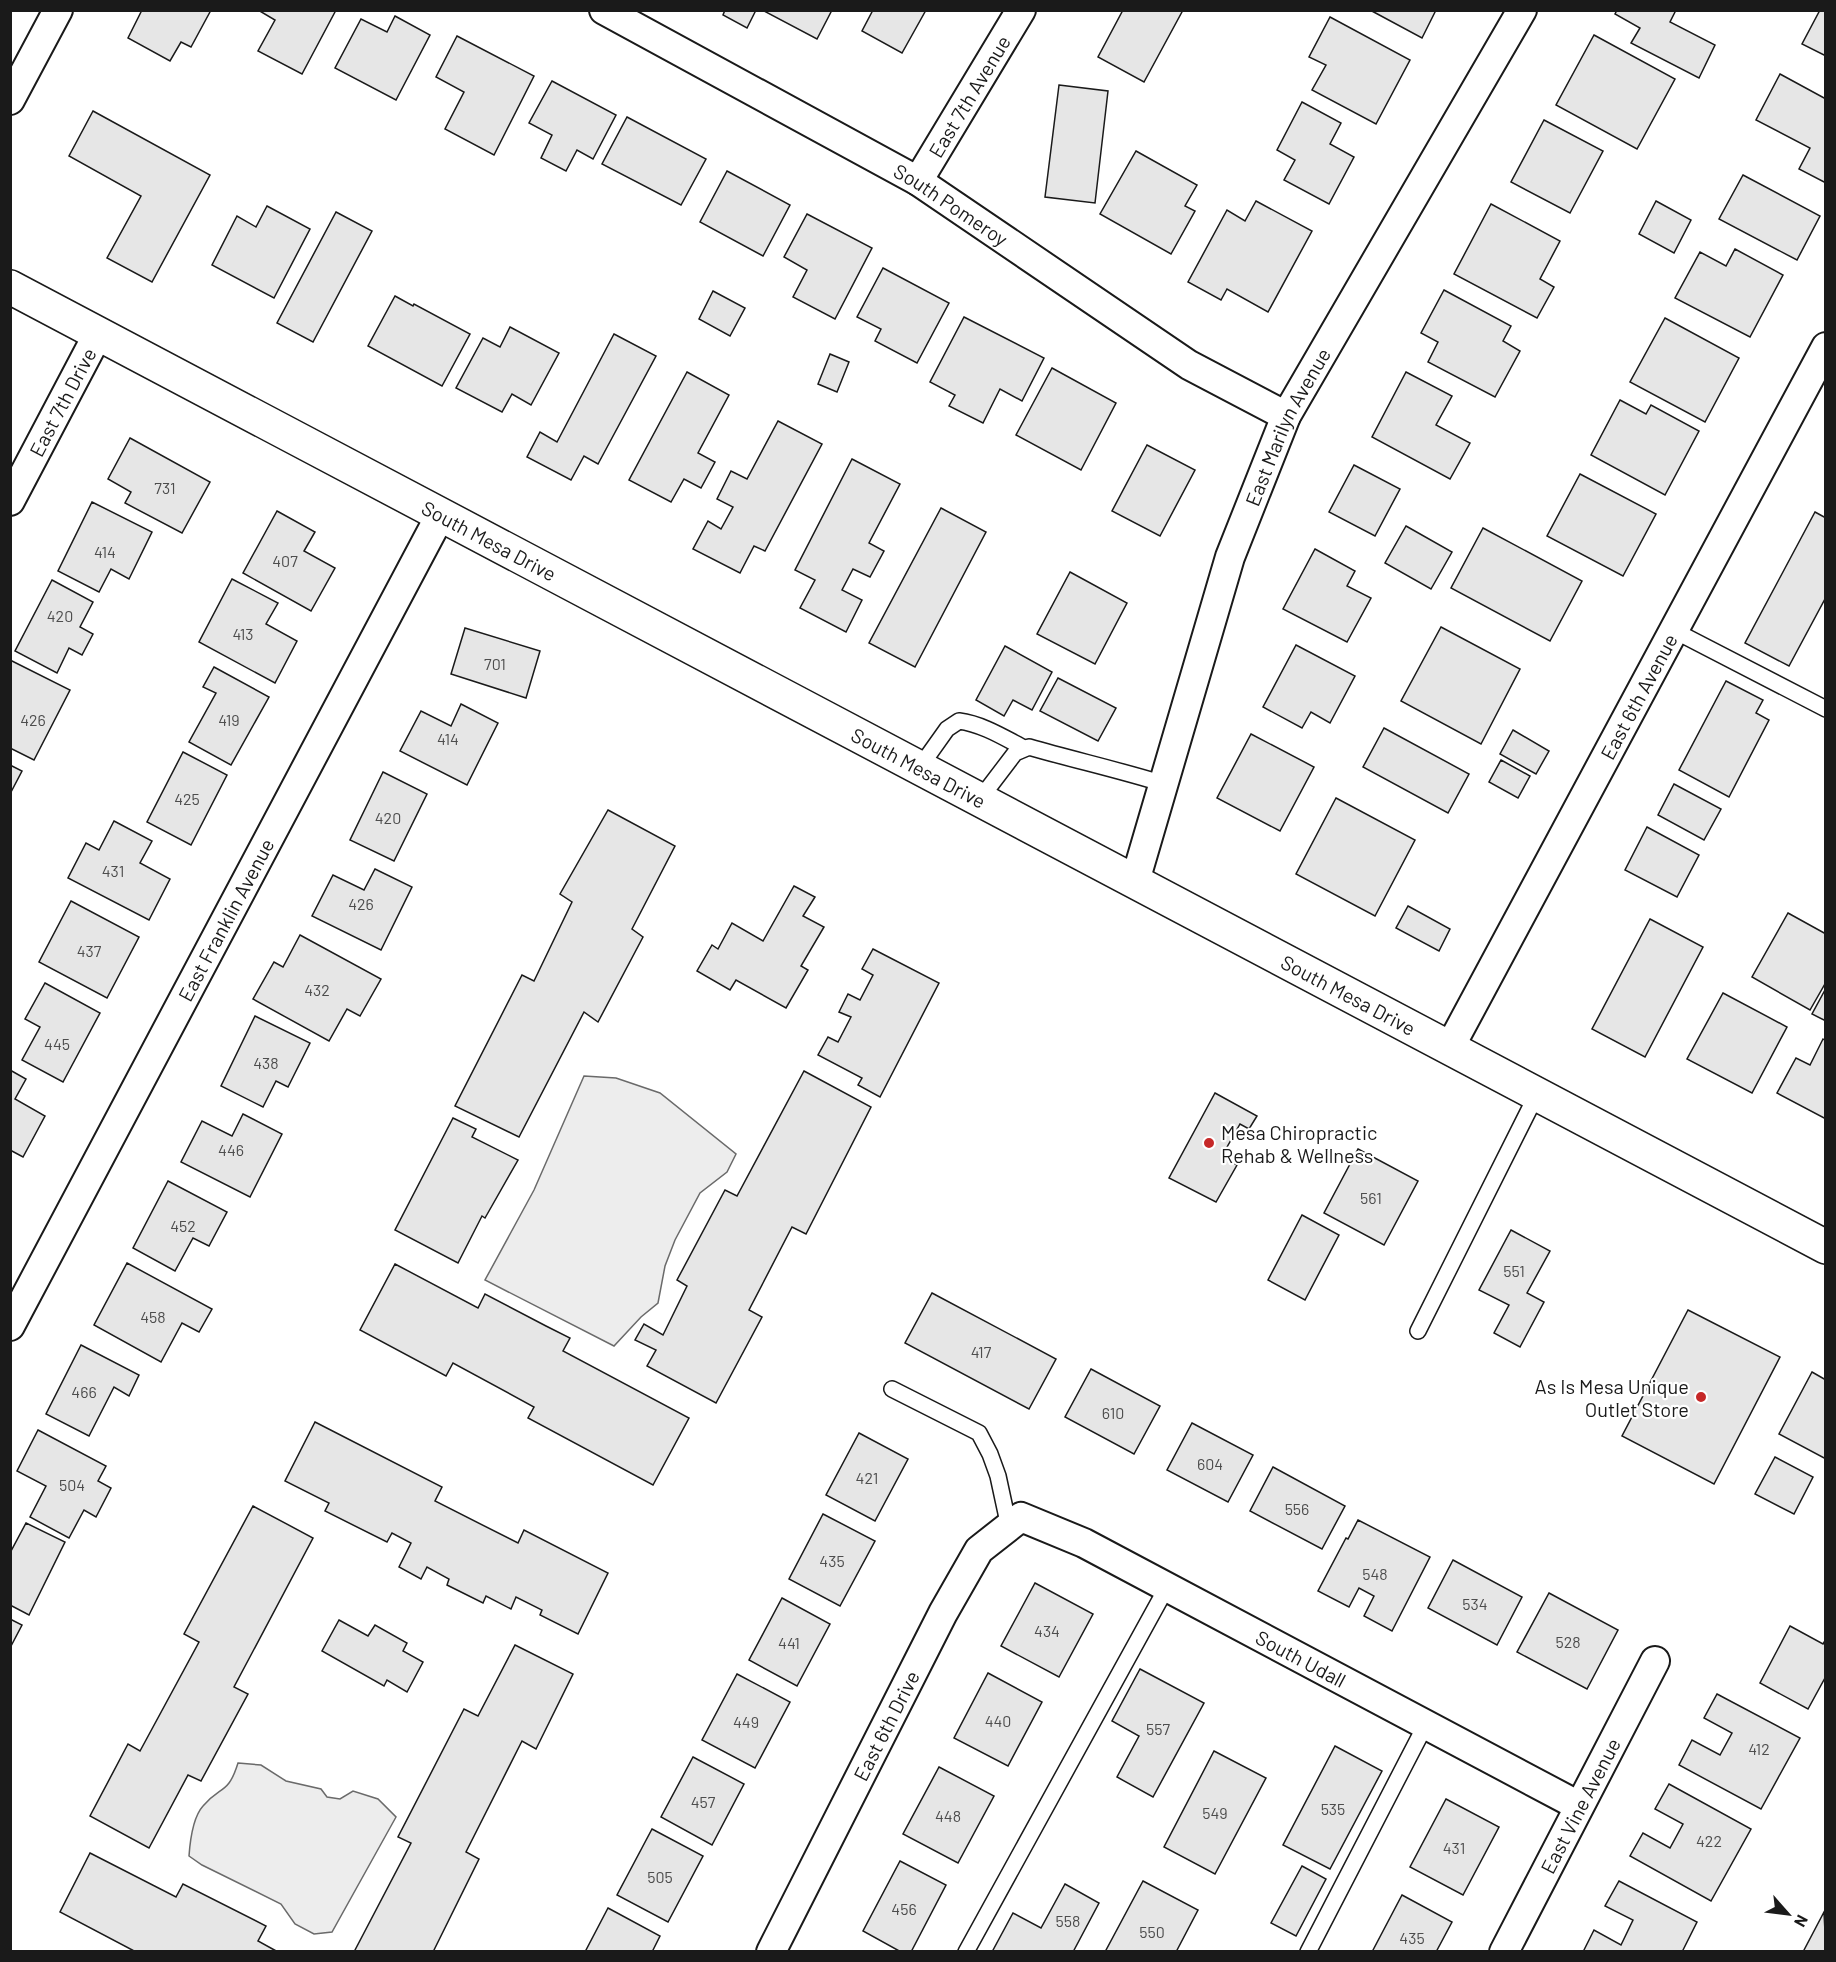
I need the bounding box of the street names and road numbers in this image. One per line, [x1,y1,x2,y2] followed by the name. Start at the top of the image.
[923,31,1015,162] street label: East 7th Avenue
[890,158,1013,251] street label: South Pomeroy
[24,344,101,460] street label: East 7th Drive
[1240,344,1335,509] street label: East Marilyn Avenue
[418,495,560,586] street label: South Mesa Drive
[1595,629,1682,763] street label: East 6th Avenue
[848,722,990,813] street label: South Mesa Drive
[173,834,279,1005] street label: East Franklin Avenue
[1277,949,1420,1040] street label: South Mesa Drive
[1252,1625,1350,1692] street label: South Udall
[848,1666,924,1785] street label: East 6th Drive
[1535,1734,1625,1877] street label: East Vine Avenue

